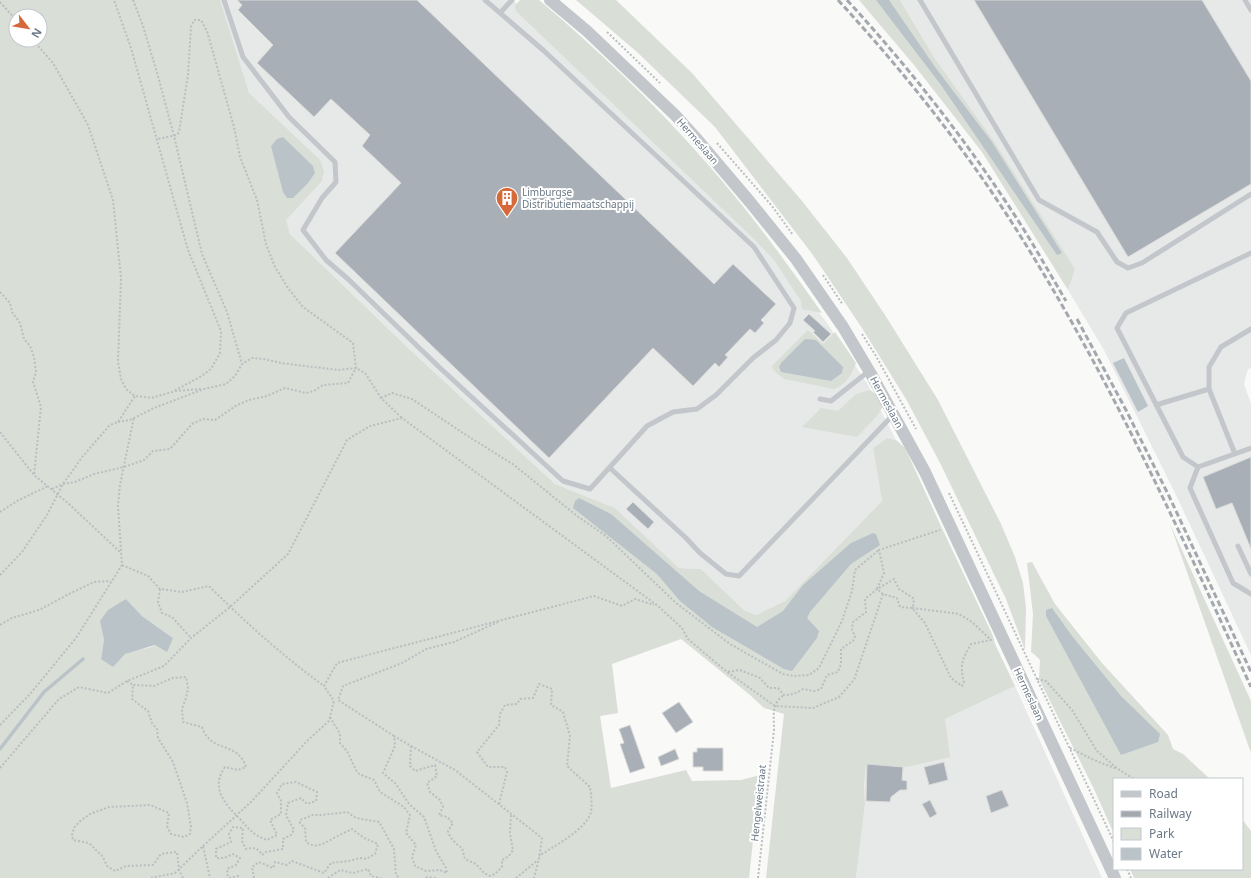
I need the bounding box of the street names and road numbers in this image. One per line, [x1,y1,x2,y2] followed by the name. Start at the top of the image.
[674,115,722,167] street label: Hermeslaan
[867,374,907,430] street label: Hermeslaan
[1011,665,1047,723] street label: Hermeslaan
[747,764,769,842] street label: Hengelweistraat

